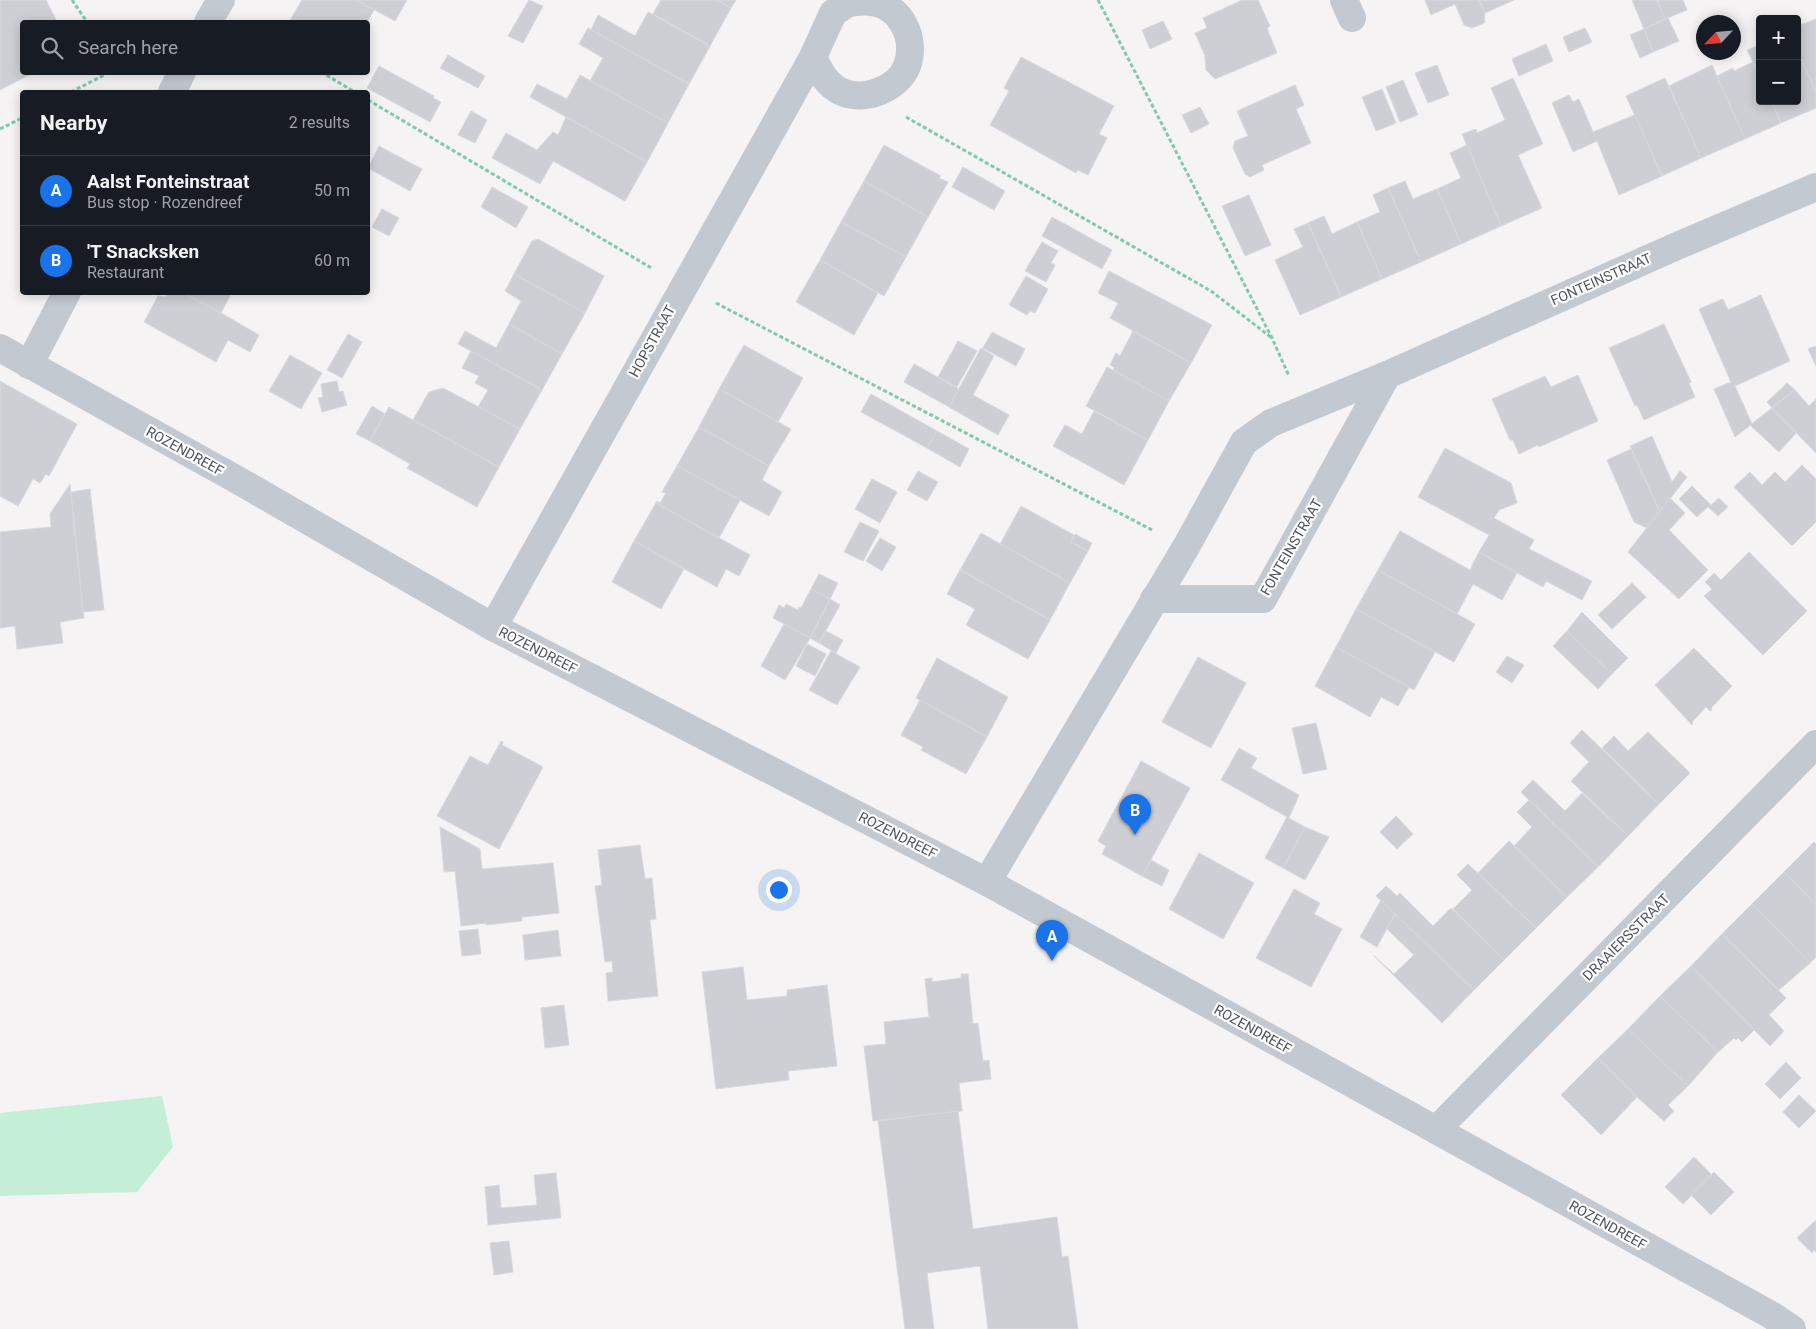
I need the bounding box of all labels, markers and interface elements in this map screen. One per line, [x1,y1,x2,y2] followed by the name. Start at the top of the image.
[1696,15,1741,60] north arrow
[1756,15,1801,105] map controls
[1756,15,1801,60] button: +
[20,20,370,75] search box
[38,34,66,62] icon: search
[78,36,178,59] text: Search here
[1756,60,1801,105] button: −
[40,111,107,135] text: Nearby
[289,113,350,132] text: 2 results
[87,170,249,193] text: Aalst Fonteinstraat
[51,181,61,200] text: A
[314,181,350,200] text: 50 m
[87,193,242,212] text: Bus stop · Rozendreef
[87,240,199,263] text: 'T Snacksken
[1548,249,1654,308] street label: FONTEINSTRAAT
[51,251,61,270] text: B
[314,251,350,270] text: 60 m
[87,263,164,282] text: Restaurant
[626,302,679,380] street label: HOPSTRAAT
[144,423,227,479] street label: ROZENDREEF
[1257,496,1325,598] street label: FONTEINSTRAAT
[496,623,580,677] street label: ROZENDREEF
[1119,794,1151,835] pin: B
[856,808,940,862] street label: ROZENDREEF
[766,877,792,903] your location
[1579,890,1673,984] street label: DRAAIERSSTRAAT
[1036,920,1068,961] pin: A
[1212,1001,1295,1057] street label: ROZENDREEF
[1567,1197,1650,1253] street label: ROZENDREEF

